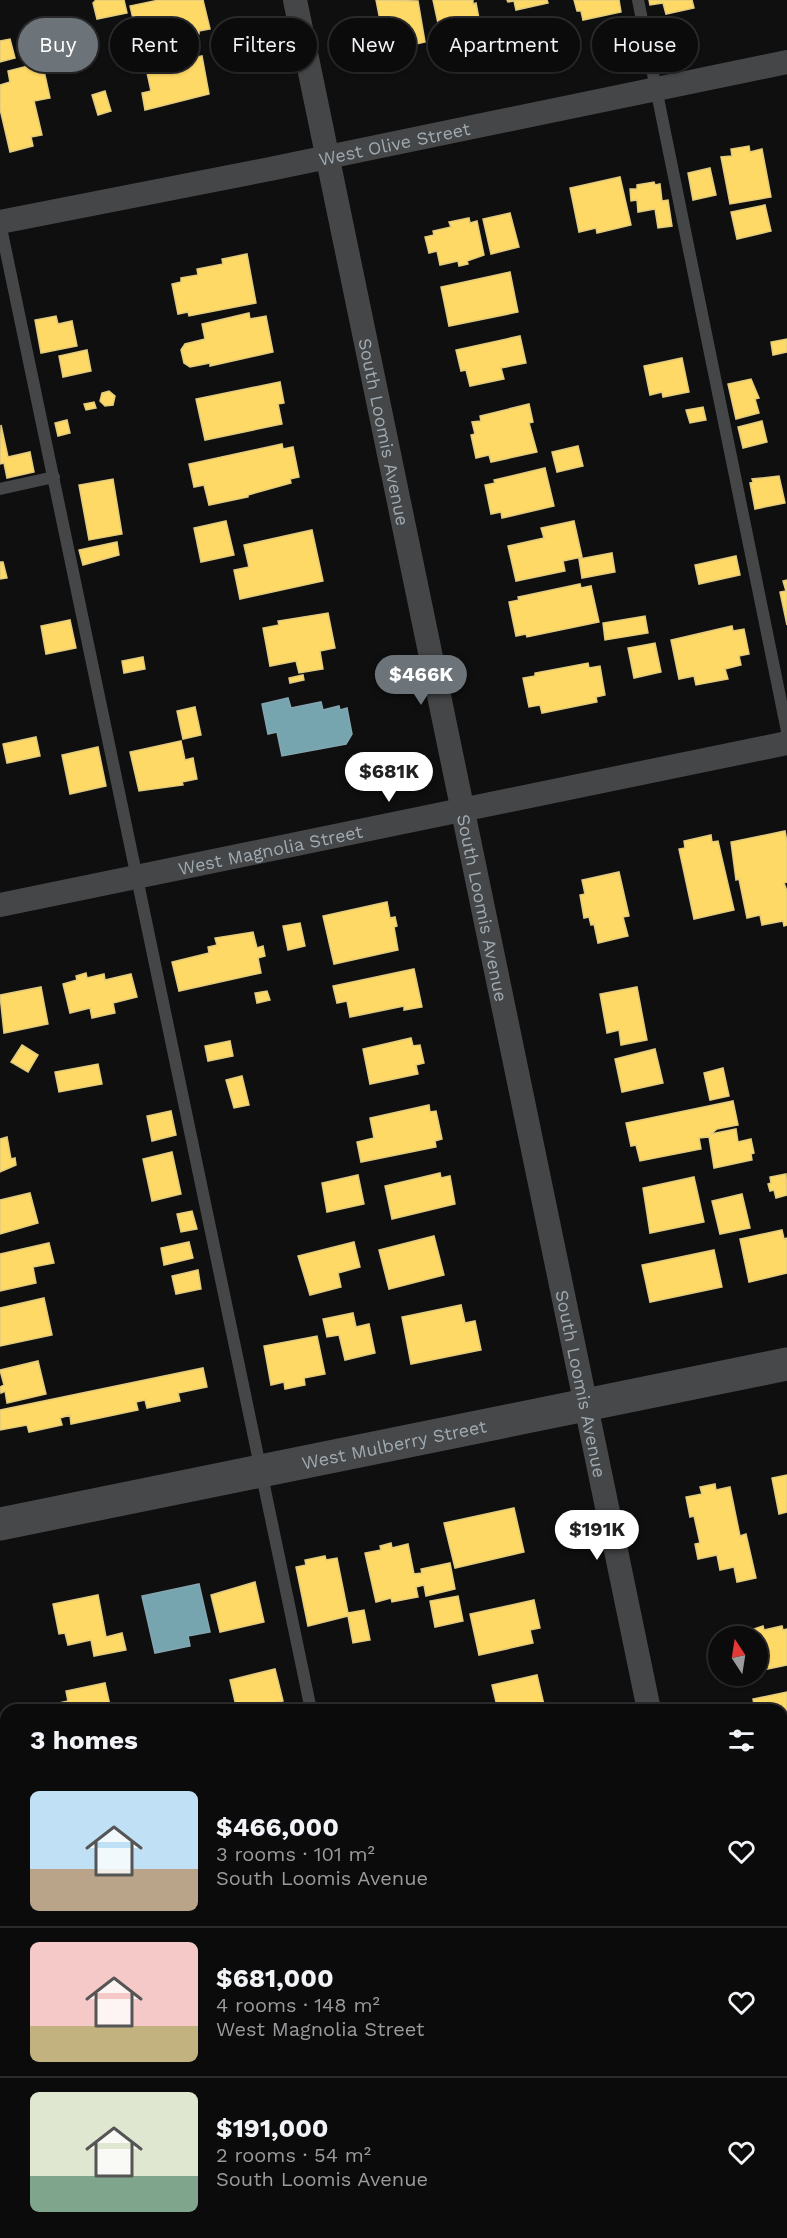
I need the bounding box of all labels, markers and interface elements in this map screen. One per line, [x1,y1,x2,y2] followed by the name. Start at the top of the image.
[18,18,98,72] chip: Buy
[110,18,199,72] chip: Rent
[211,18,317,72] chip: Filters
[329,18,416,72] chip: New
[428,18,580,72] chip: Apartment
[592,18,698,72] chip: House
[317,117,472,169] street label: West Olive Street
[355,336,414,528] street label: South Loomis Avenue
[379,655,463,706] pin: $466K
[389,662,453,686] text: $466K
[347,752,431,803] pin: $681K
[359,759,419,783] text: $681K
[453,812,513,1003] street label: South Loomis Avenue
[176,820,365,879] street label: West Magnolia Street
[552,1288,611,1479] street label: South Loomis Avenue
[300,1415,488,1473] street label: West Mulberry Street
[555,1510,639,1561] pin: $191K
[569,1517,625,1541] text: $191K
[708,1626,768,1686] north arrow
[708,1626,768,1686] map controls
[725,1724,758,1757] icon: filters
[30,1725,138,1755] text: 3 homes
[216,1812,339,1842] text: $466,000
[78,1815,150,1887] icon: home
[725,1835,758,1868] icon: heart
[216,1842,375,1866] text: 3 rooms · 101 m²
[216,1866,428,1890] text: South Loomis Avenue
[216,1963,334,1993] text: $681,000
[78,1966,150,2038] icon: home
[725,1986,758,2019] icon: heart
[216,1993,380,2017] text: 4 rooms · 148 m²
[216,2017,424,2041] text: West Magnolia Street
[216,2113,329,2143] text: $191,000
[78,2116,150,2188] icon: home
[725,2136,758,2169] icon: heart
[216,2143,371,2167] text: 2 rooms · 54 m²
[216,2167,428,2191] text: South Loomis Avenue

